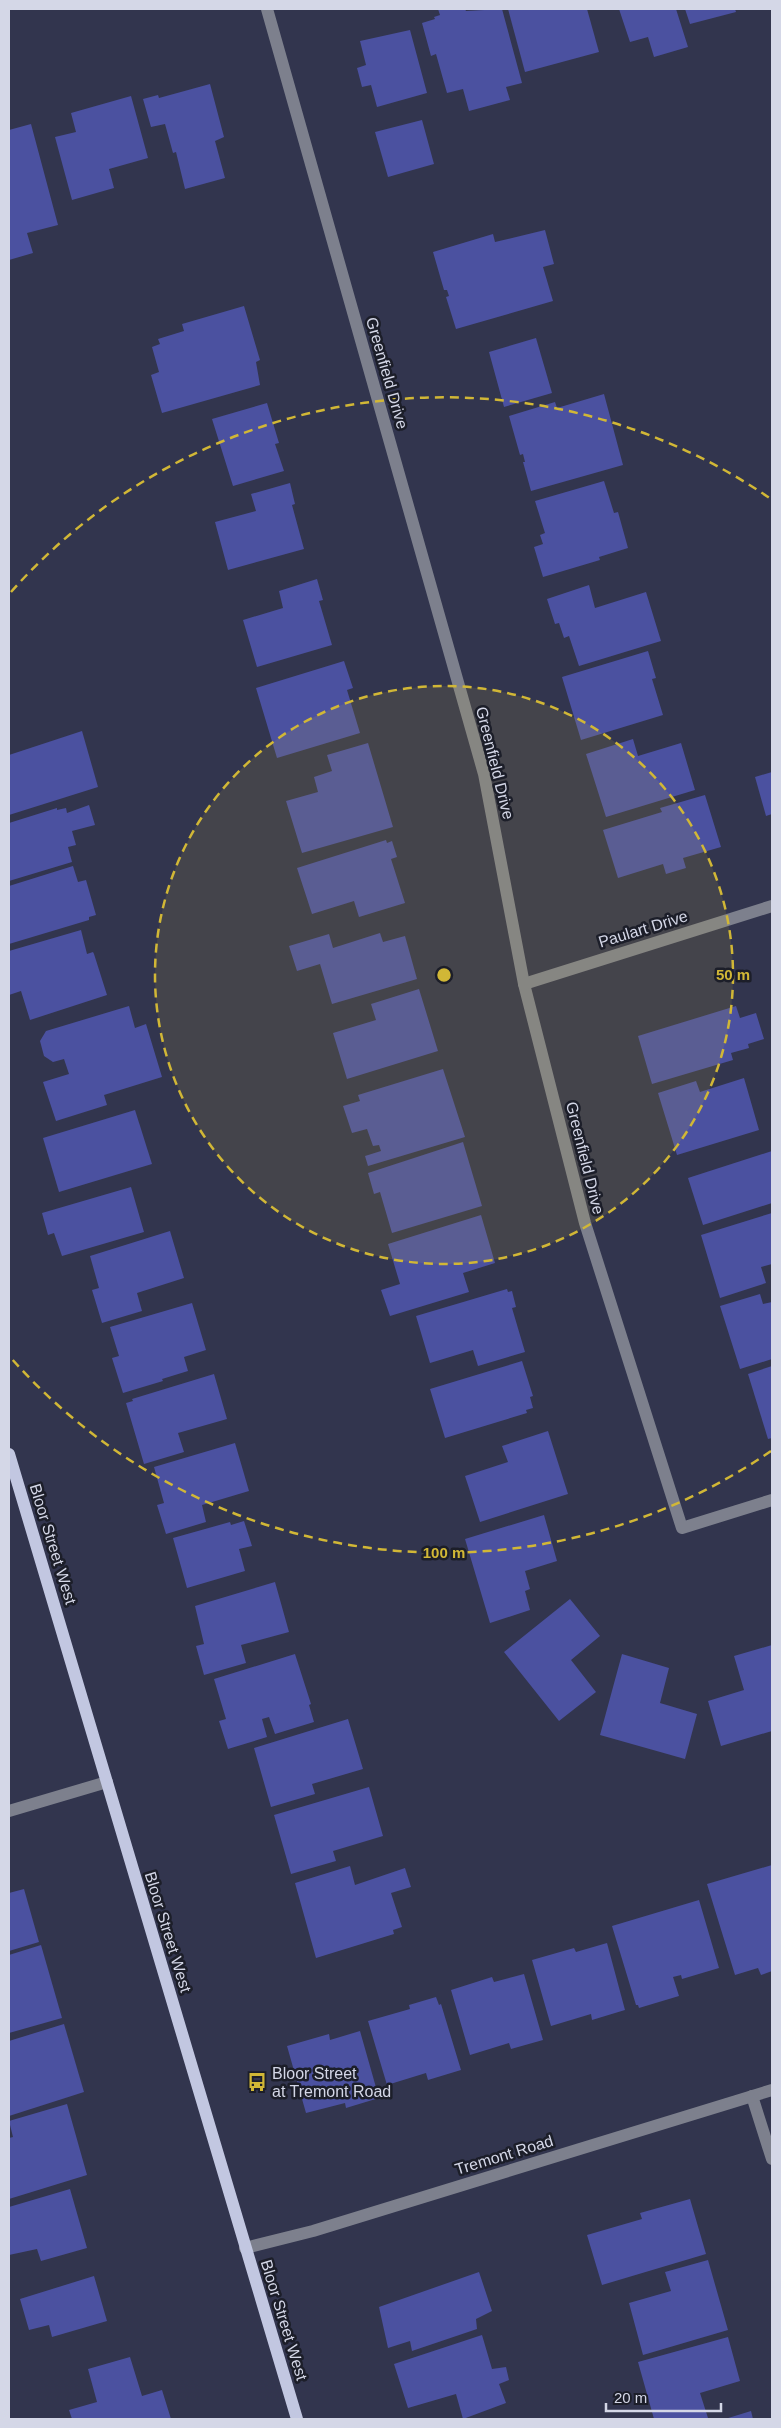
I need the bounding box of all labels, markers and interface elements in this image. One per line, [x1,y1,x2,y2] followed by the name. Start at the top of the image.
[363,315,411,431] street label: Greenfield Drive
[473,705,517,821] street label: Greenfield Drive
[596,907,690,951] street label: Paulart Drive
[435,966,453,984] centre of rings
[716,966,750,983] text: 50 m
[563,1100,607,1216] street label: Greenfield Drive
[27,1482,80,1607] street label: Bloor Street West
[423,1544,465,1561] text: 100 m
[142,1870,195,1995] street label: Bloor Street West
[272,2065,391,2100] place label: Bloor Street at Tremont Road
[246,2071,268,2093] bus stop icon: Bloor Street at Tremont Road
[453,2132,555,2178] street label: Tremont Road
[258,2258,311,2383] street label: Bloor Street West
[606,2380,721,2412] scale bar
[614,2389,647,2406] text: 20 m

